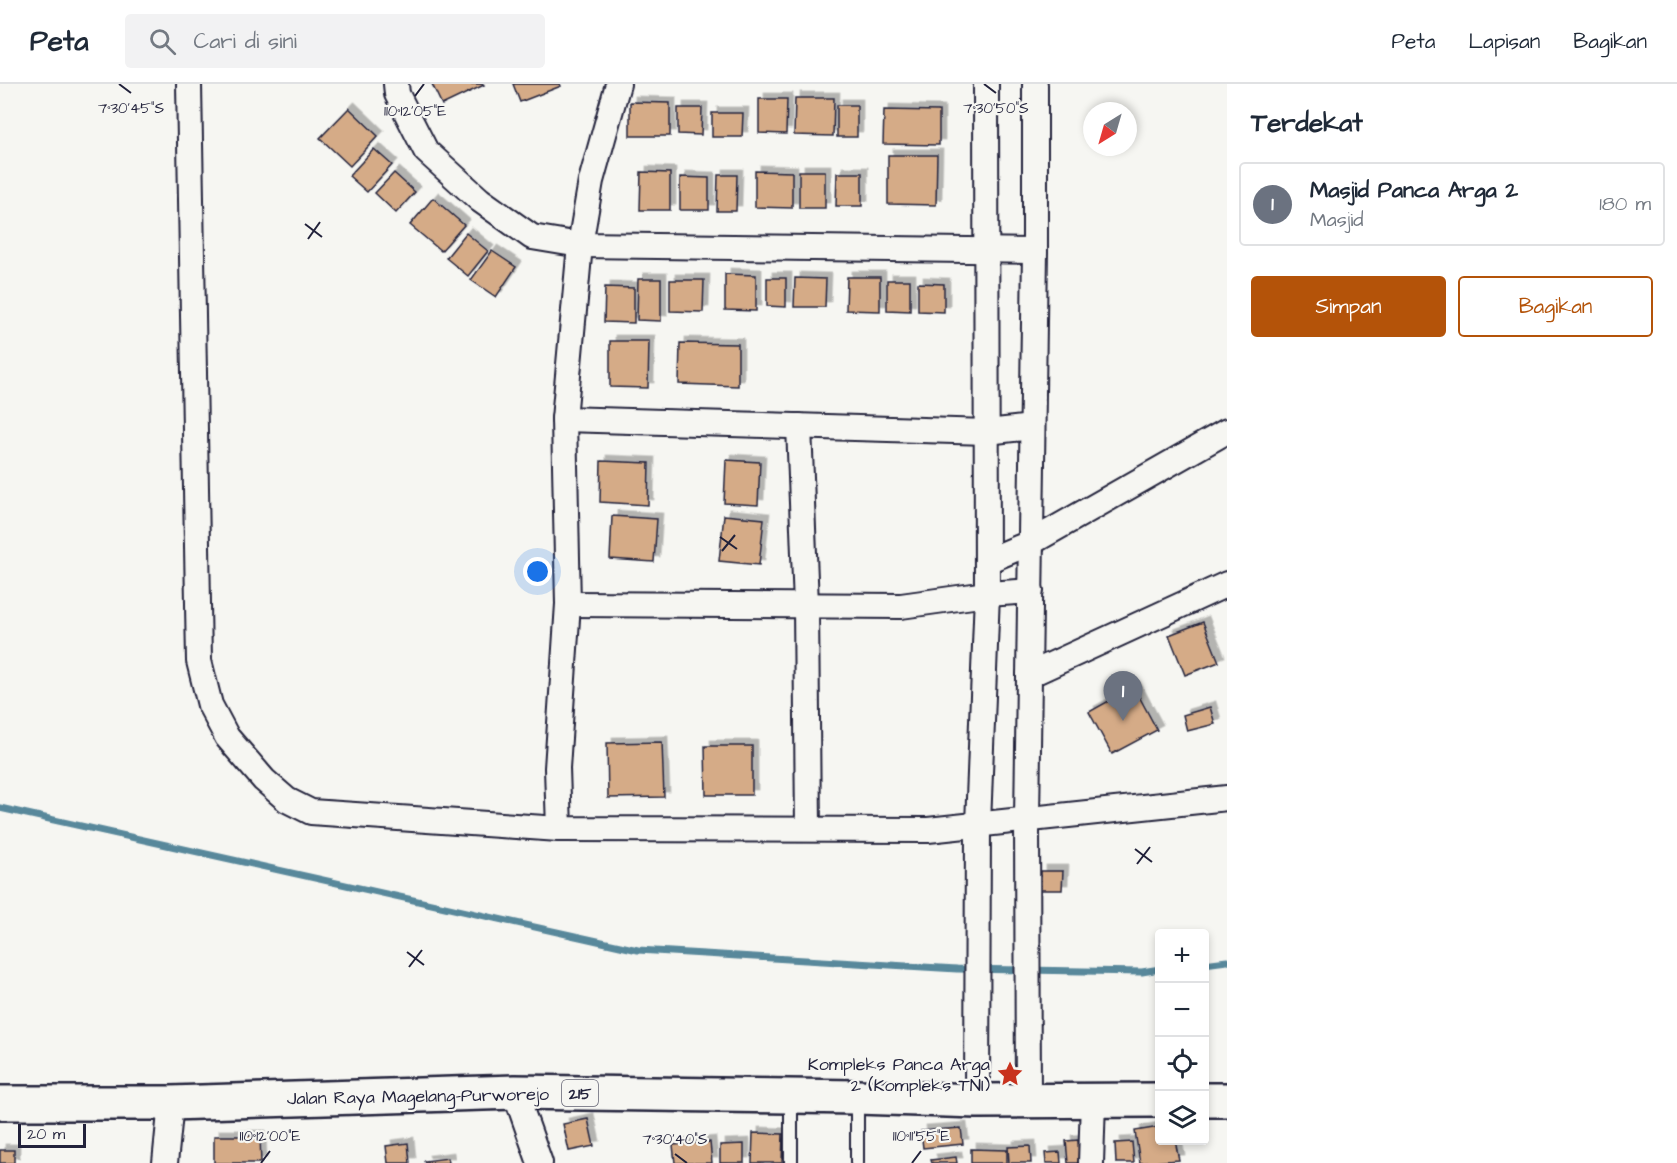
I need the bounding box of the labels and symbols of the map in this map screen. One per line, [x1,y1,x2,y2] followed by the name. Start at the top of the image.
[98,98,164,119] text: 7°30'45"S
[963,98,1029,119] text: 7°30'50"S
[384,101,446,122] text: 110°12'05"E
[1083,102,1137,156] north arrow
[523,557,552,586] your location
[1104,672,1142,721] pin: 1
[808,1052,990,1098] place label: Kompleks Panca Arga 2 (Kompleks TNI)
[995,1059,1025,1089] place icon: Kompleks Panca Arga 2 (Kompleks TNI)
[562,1080,598,1106] road number: 215
[287,1082,549,1112] street label: Jalan Raya Magelang-Purworejo
[18,1121,86,1148] scale bar
[240,1126,301,1147] text: 110°12'00"E
[893,1126,949,1147] text: 110°11'55"E
[643,1129,708,1150] text: 7°30'40"S

